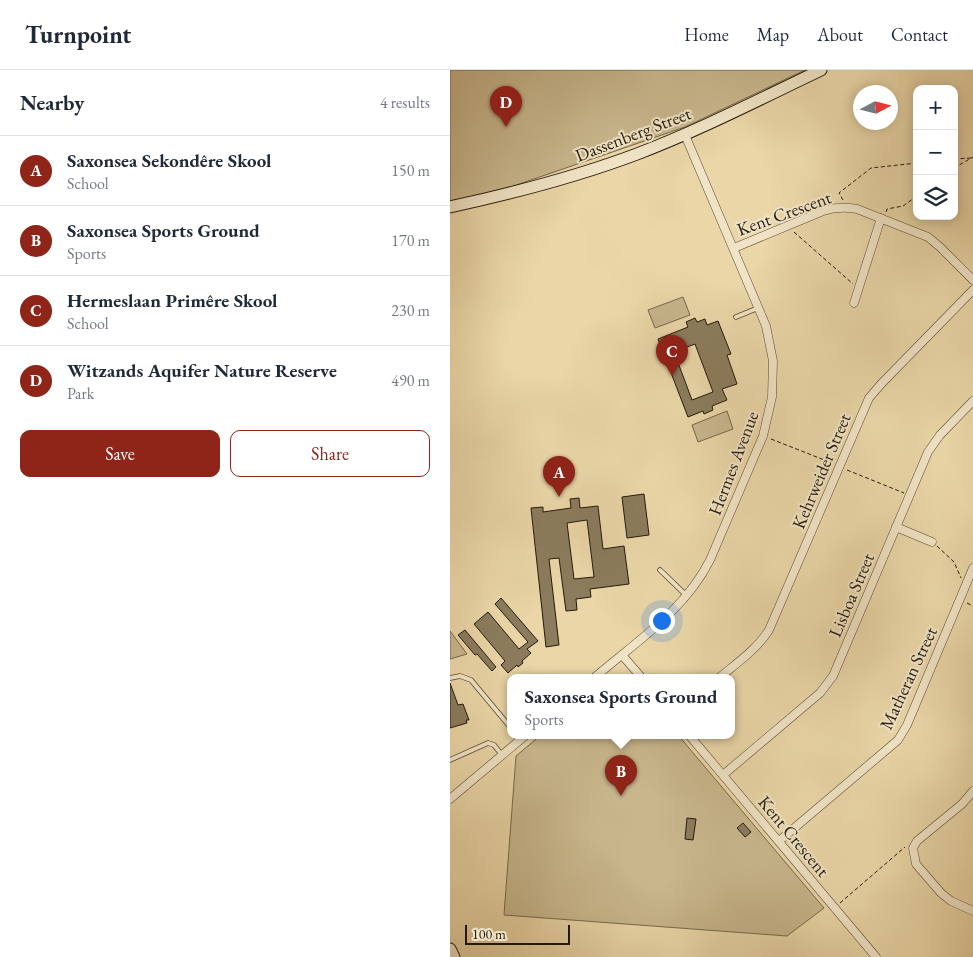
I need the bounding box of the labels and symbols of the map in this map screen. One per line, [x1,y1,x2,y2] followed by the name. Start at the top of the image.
[853,85,898,130] north arrow
[490,86,522,127] pin: D
[572,101,694,167] street label: Dassenberg Street
[734,185,835,241] street label: Kent Crescent
[656,335,688,376] pin: C
[703,408,763,518] street label: Hermes Avenue
[786,410,856,532] street label: Kehrweider Street
[543,456,575,497] pin: A
[823,549,879,640] street label: Lisboa Street
[649,608,675,634] your location
[874,623,942,733] street label: Matheran Street
[605,755,637,796] pin: B
[753,791,835,881] street label: Kent Crescent
[465,922,570,945] scale bar

